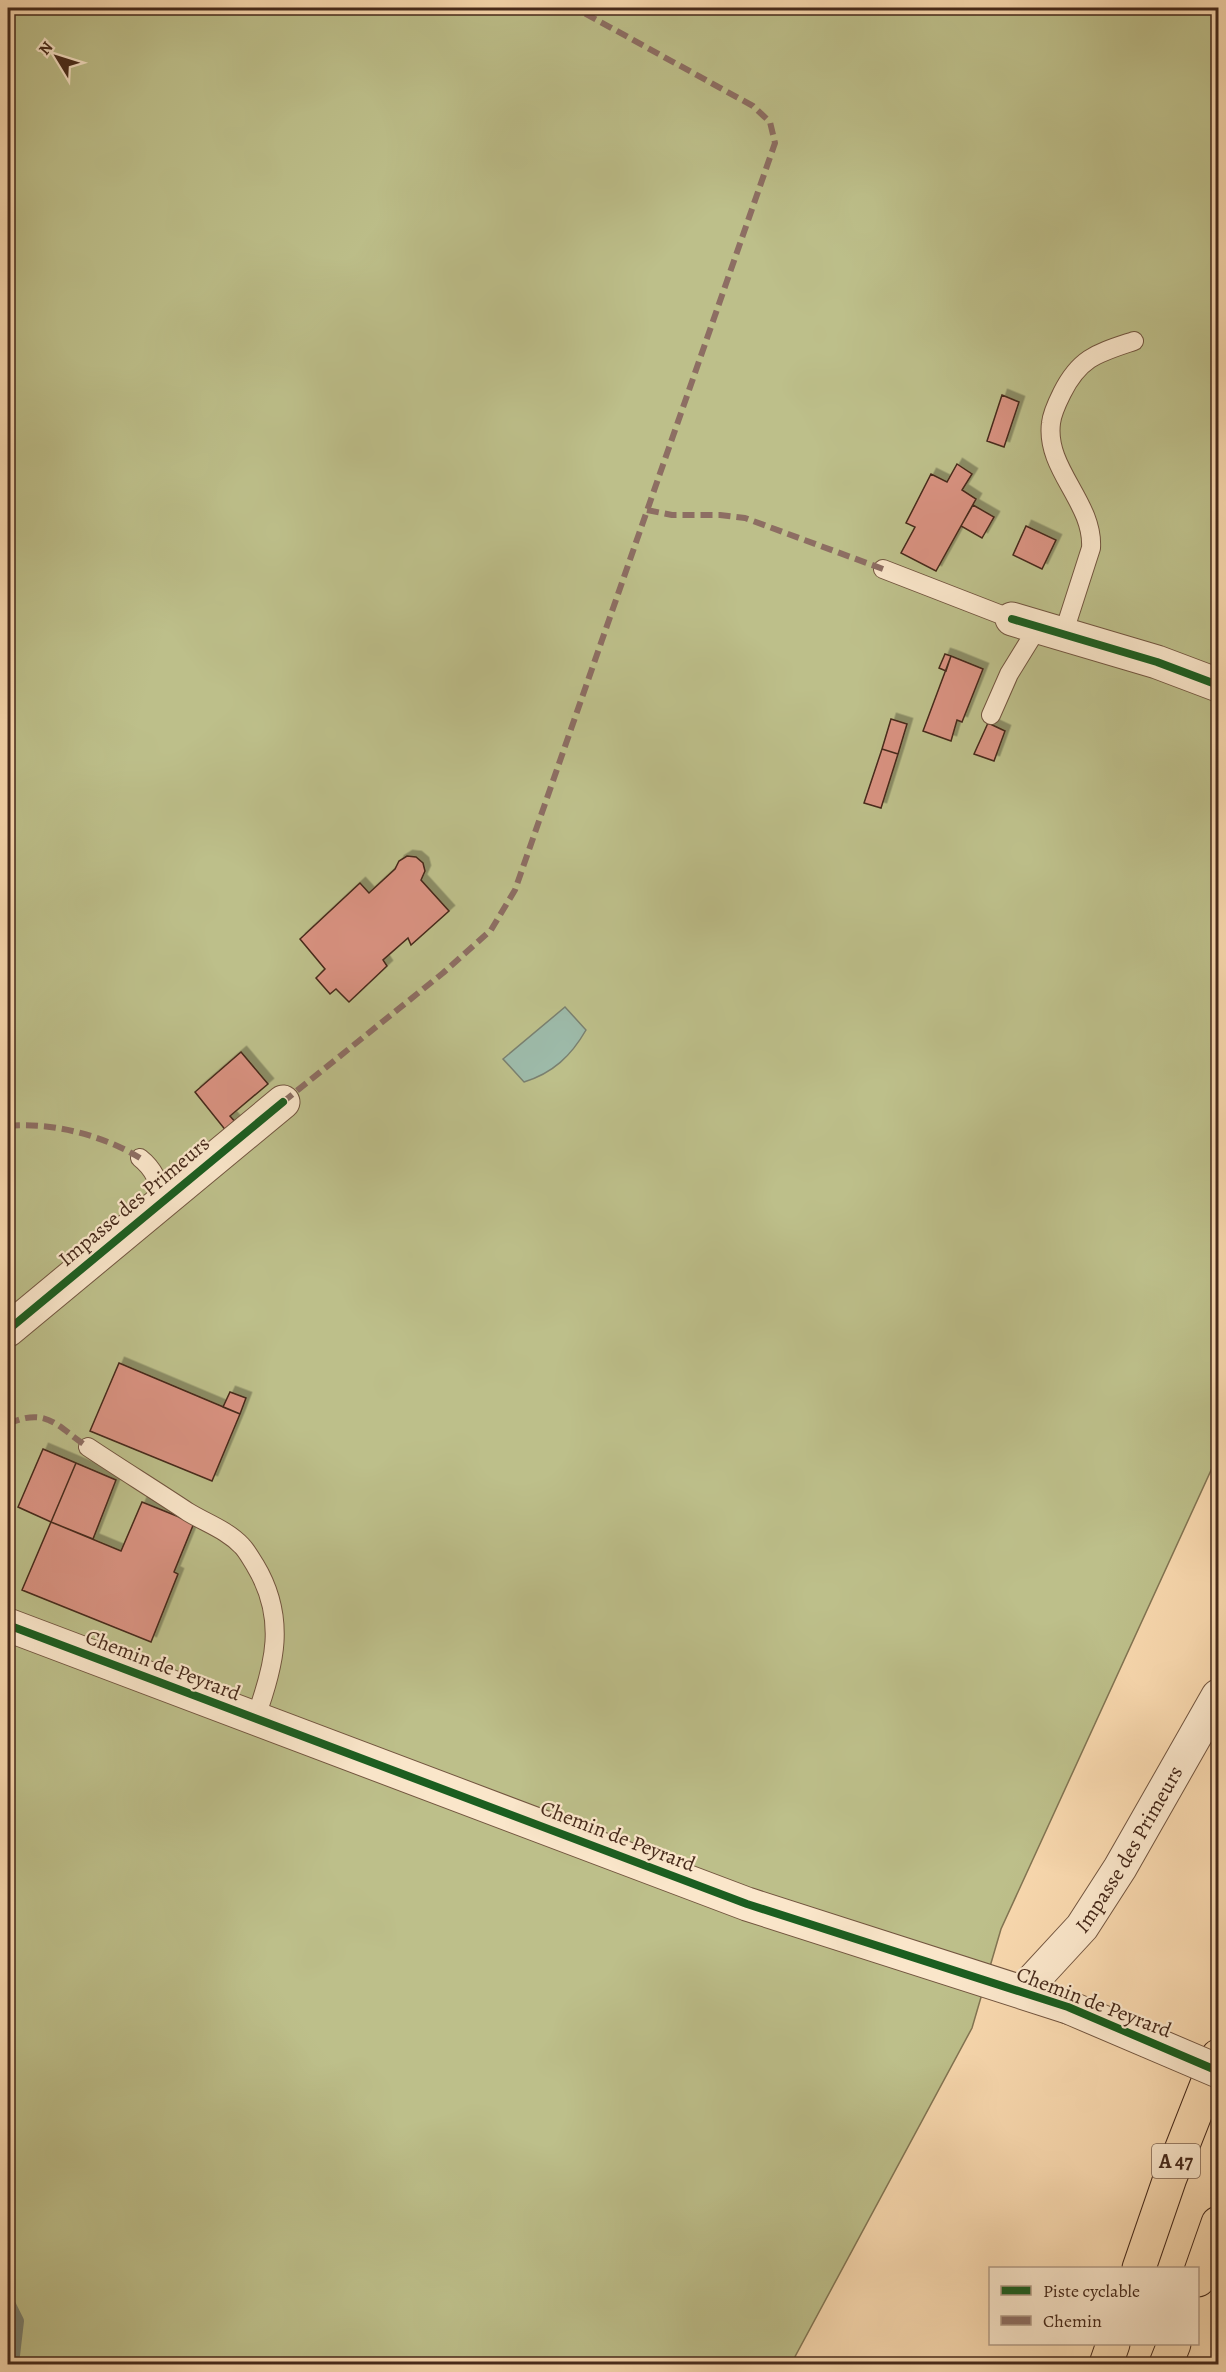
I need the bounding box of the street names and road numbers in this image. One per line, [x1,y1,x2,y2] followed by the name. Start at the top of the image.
[52,1129,216,1273] street label: Impasse des Primeurs
[82,1623,245,1708] street label: Chemin de Peyrard
[1069,1761,1189,1939] street label: Impasse des Primeurs
[537,1794,700,1879] street label: Chemin de Peyrard
[1013,1960,1176,2045] street label: Chemin de Peyrard
[1152,2144,1200,2178] road number: A 47

